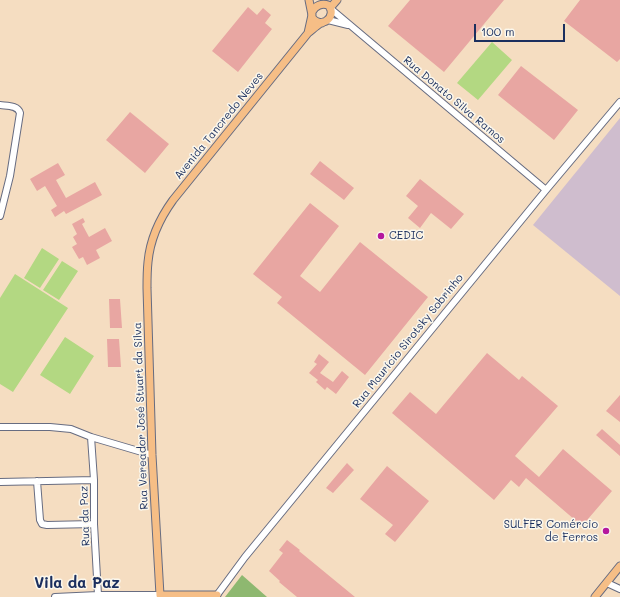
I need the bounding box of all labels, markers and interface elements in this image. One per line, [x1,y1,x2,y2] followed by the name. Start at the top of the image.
[476,16,567,42] scale bar
[481,23,515,39] text: 100 m
[401,54,507,146] street label: Rua Donato Silva Ramos
[172,70,266,182] street label: Avenida Tancredo Neves
[389,229,423,243] place label: CEDIC
[376,231,386,241] marker: CEDIC
[350,271,466,411] street label: Rua Maurício Sirotsky Sobrinho
[131,322,151,510] street label: Rua Vereador José Stuart da Silva
[77,486,93,546] street label: Rua da Paz
[504,518,598,544] place label: SULFER Comércio de Ferros
[601,526,611,536] marker: SULFER Comércio de Ferros
[34,574,120,592] district label: Vila da Paz

